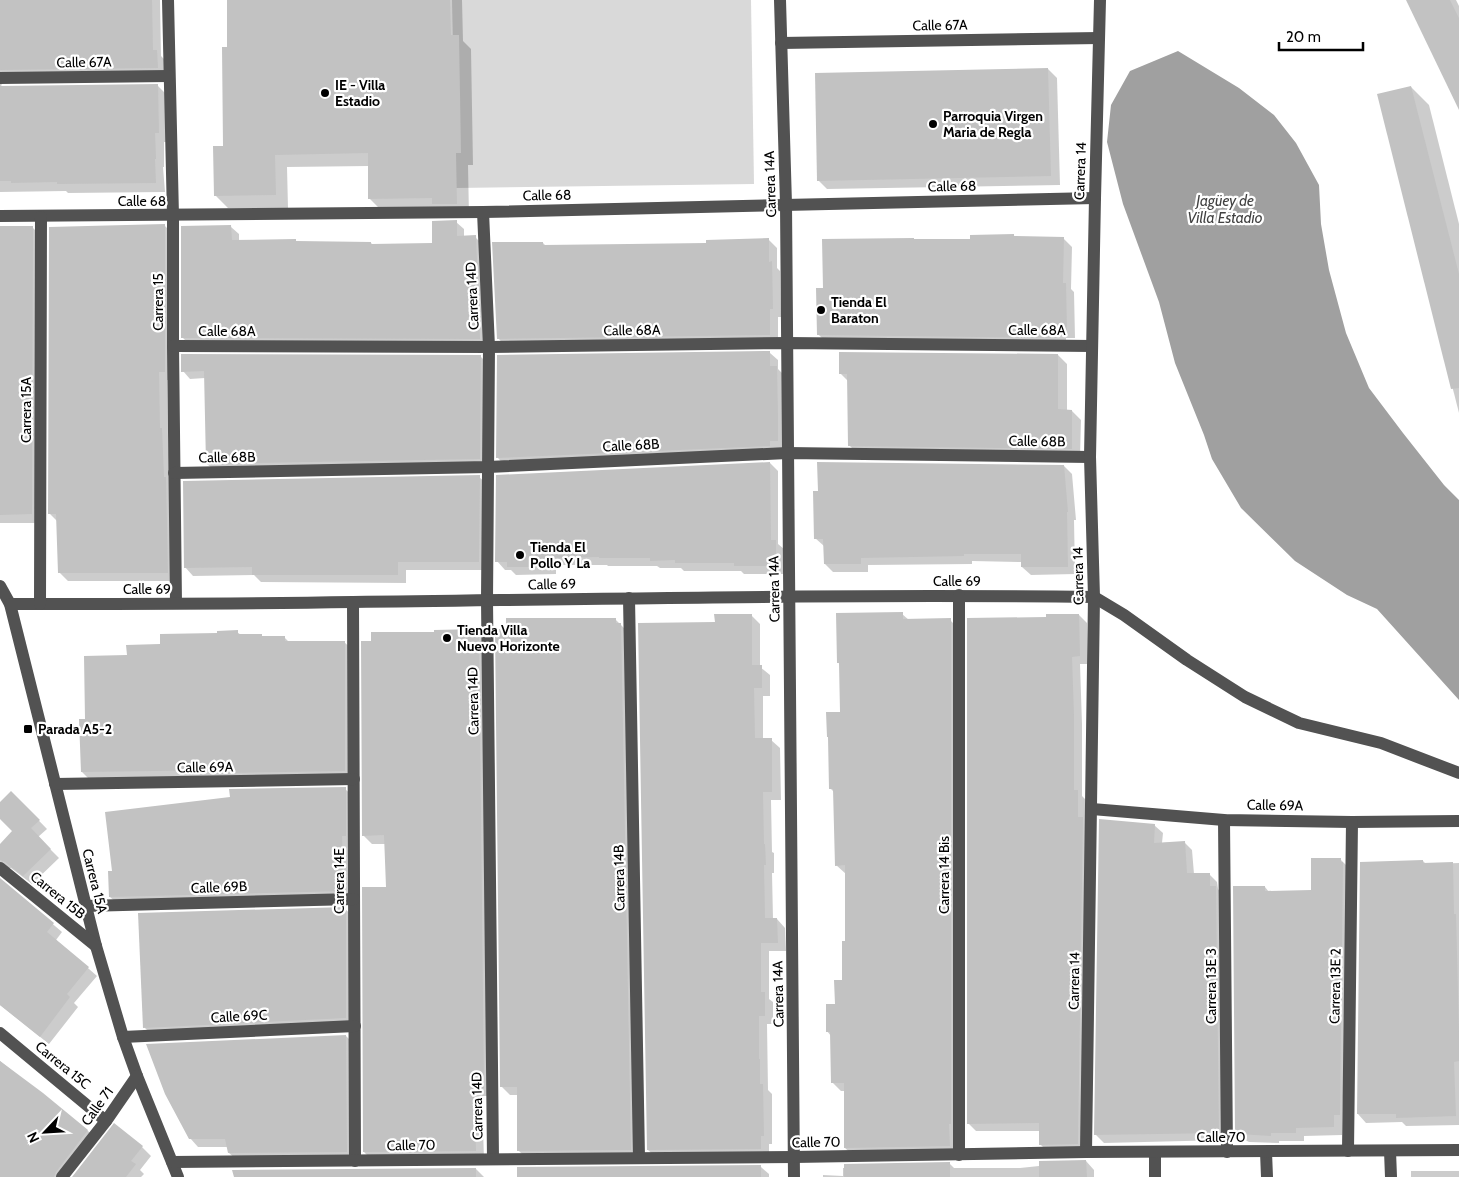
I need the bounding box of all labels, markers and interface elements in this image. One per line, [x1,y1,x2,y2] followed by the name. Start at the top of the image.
[912,16,968,34] street label: Calle 67A
[1279,20,1363,52] scale bar
[1286,28,1321,46] text: 20 m
[56,53,112,71] street label: Calle 67A
[335,76,385,110] place label: IE - Villa Estadio
[319,87,331,99] marker: IE - Villa Estadio
[943,107,1043,141] place label: Parroquia Virgen Maria de Regla
[927,118,939,130] marker: Parroquia Virgen Maria de Regla
[1070,142,1090,200] street label: Carrera 14
[760,150,780,218] street label: Carrera 14A
[928,177,976,195] street label: Calle 68
[523,186,571,204] street label: Calle 68
[118,192,166,210] street label: Calle 68
[1187,192,1263,227] water label: Jagüey de Villa Estadio
[461,261,483,331] street label: Carrera 14D
[149,273,167,331] street label: Carrera 15
[831,293,887,327] place label: Tienda El Baraton
[815,304,827,316] marker: Tienda El Baraton
[603,320,661,339] street label: Calle 68A
[1008,321,1066,339] street label: Calle 68A
[198,322,256,340] street label: Calle 68A
[17,377,35,443] street label: Carrera 15A
[1008,432,1066,450] street label: Calle 68B
[602,435,660,455] street label: Calle 68B
[198,448,256,466] street label: Calle 68B
[530,538,590,572] place label: Tienda El Pollo Y La
[1068,547,1088,605] street label: Carrera 14
[514,549,526,561] marker: Tienda El Pollo Y La
[764,555,784,622] street label: Carrera 14A
[933,572,981,590] street label: Calle 69
[528,575,576,593] street label: Calle 69
[123,580,171,598] street label: Calle 69
[457,621,560,655] place label: Tienda Villa Nuevo Horizonte
[441,632,453,644] marker: Tienda Villa Nuevo Horizonte
[463,667,483,735] street label: Carrera 14D
[38,720,112,738] place label: Parada A5-2
[22,723,34,735] marker: Parada A5-2
[177,758,234,776] street label: Calle 69A
[1247,796,1304,814] street label: Calle 69A
[935,836,953,914] street label: Carrera 14 Bis
[609,845,629,911] street label: Carrera 14B
[78,847,112,916] street label: Carrera 15A
[330,848,348,914] street label: Carrera 14E
[27,867,89,923] street label: Carrera 15B
[190,877,248,897] street label: Calle 69B
[1202,948,1220,1024] street label: Carrera 13E 3
[1325,948,1345,1024] street label: Carrera 13E 2
[1064,952,1084,1010] street label: Carrera 14
[768,960,788,1027] street label: Carrera 14A
[210,1006,268,1026] street label: Calle 69C
[32,1037,95,1093] street label: Carrera 15C
[467,1072,487,1140] street label: Carrera 14D
[77,1083,117,1129] street label: Calle 71
[20,1107,70,1157] north arrow
[1197,1128,1246,1146] street label: Calle 70
[23,1129,43,1146] text: N
[791,1133,841,1151] street label: Calle 70
[386,1136,436,1154] street label: Calle 70

